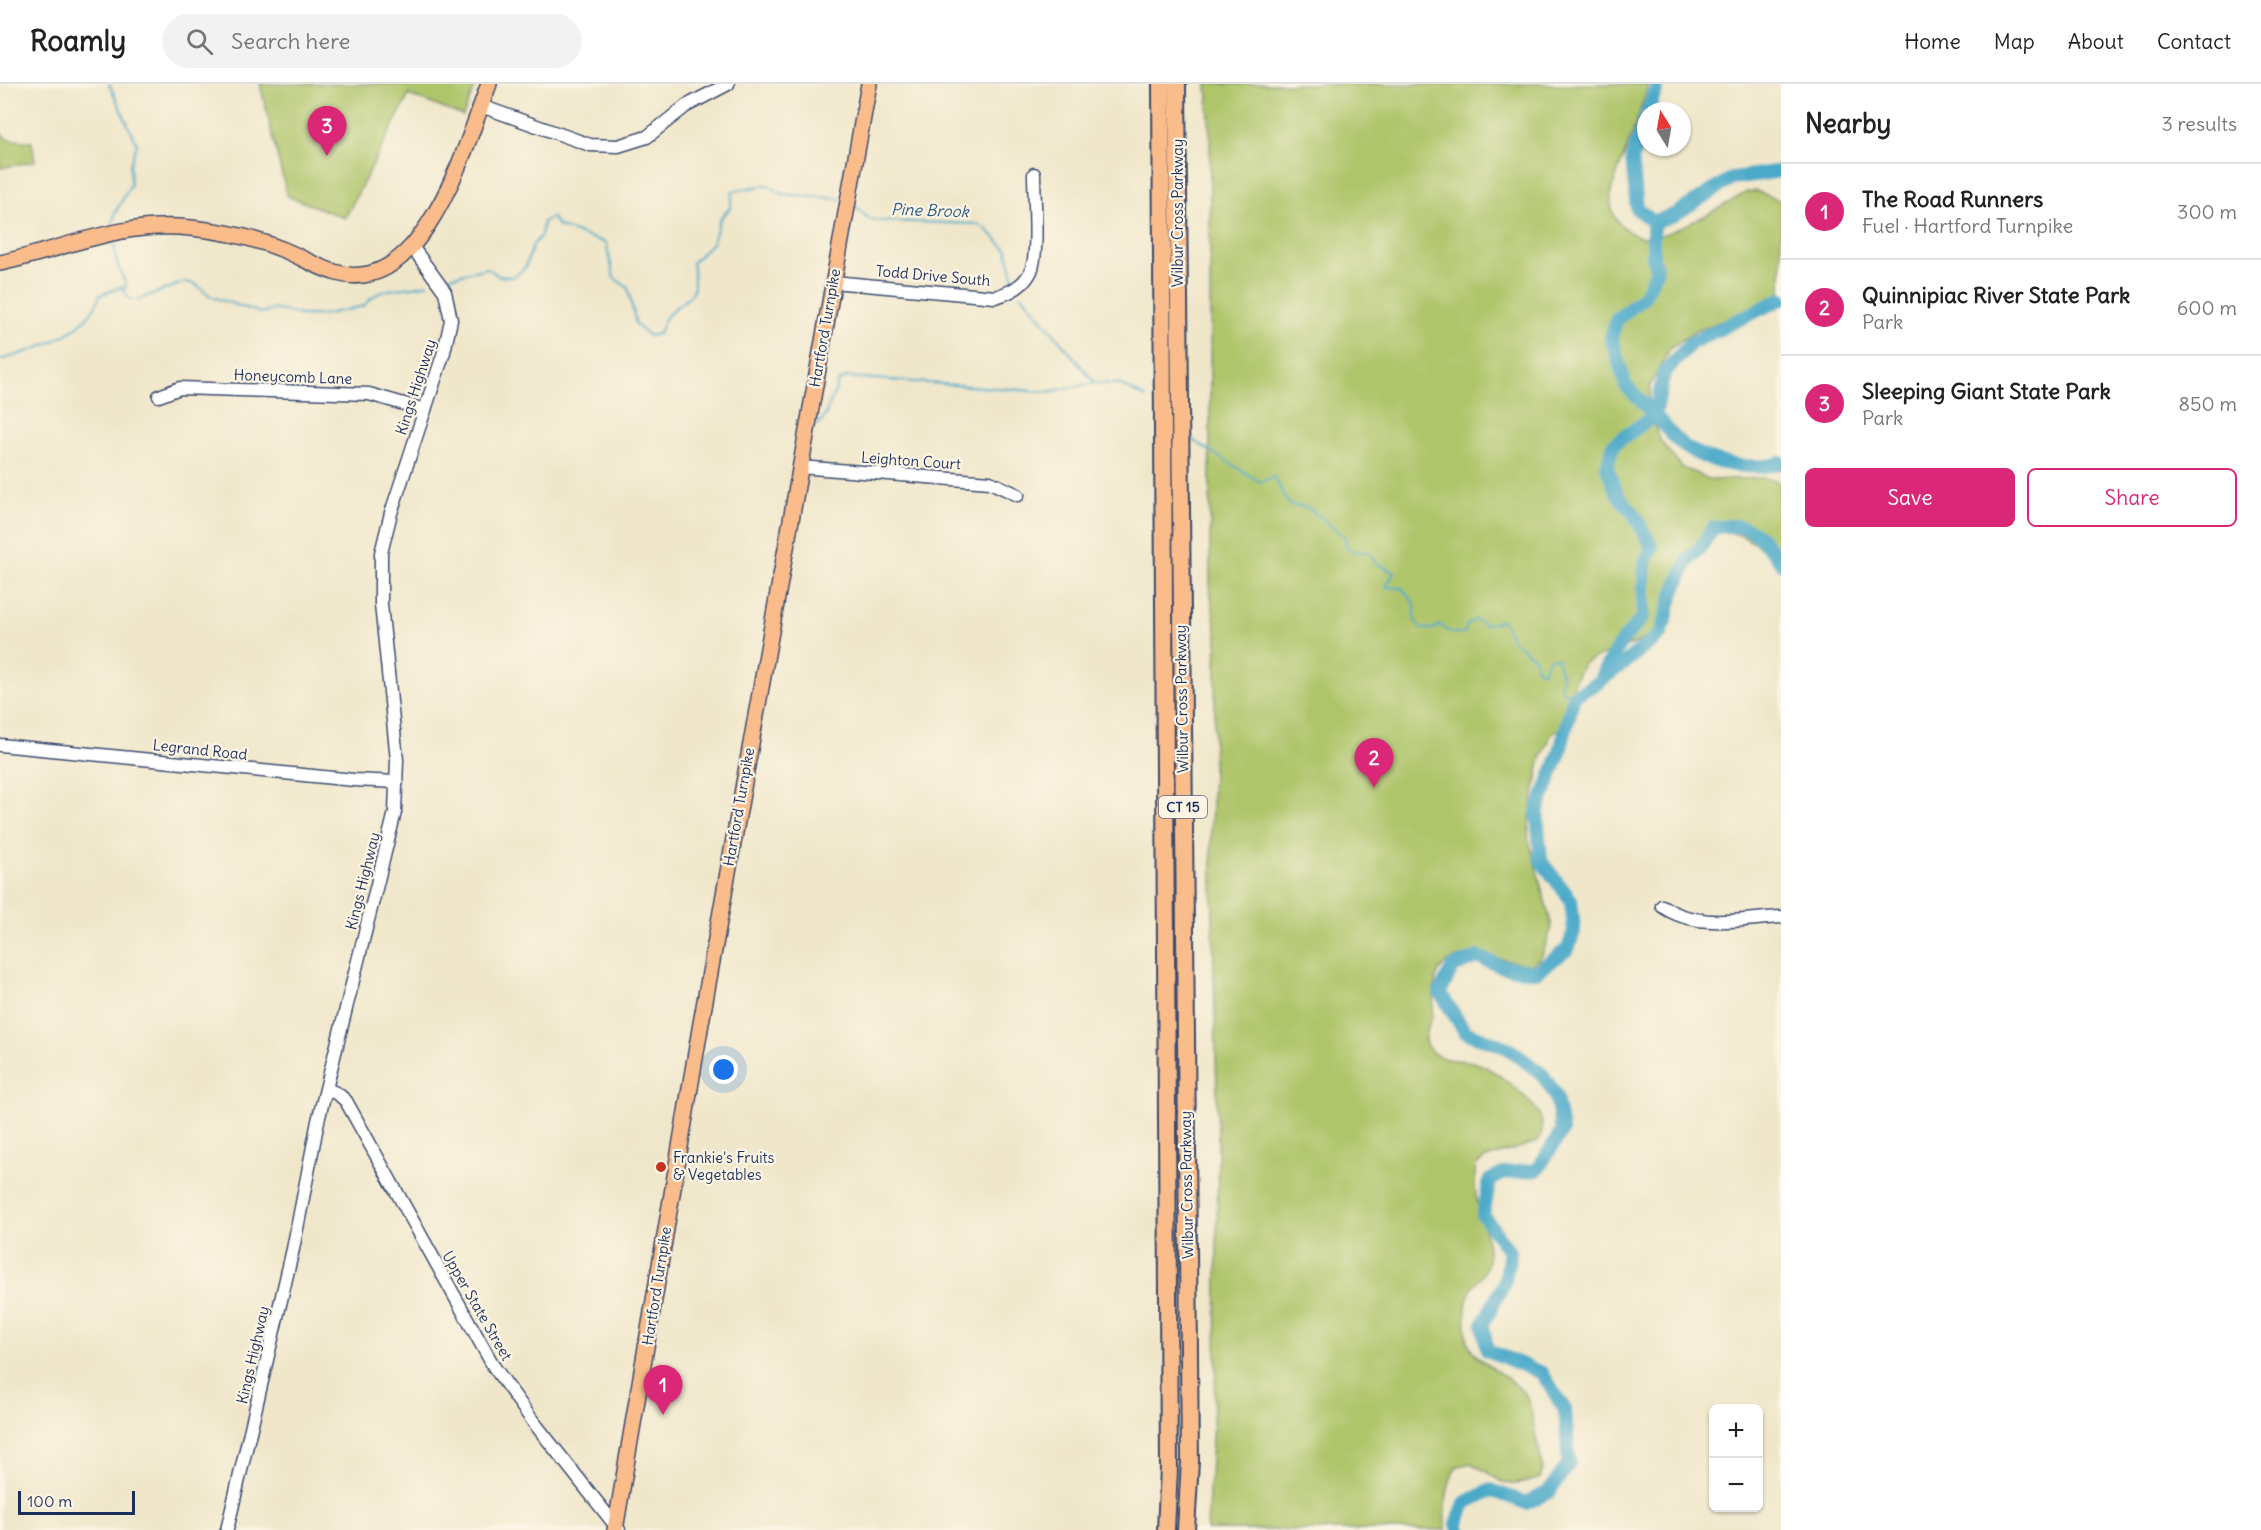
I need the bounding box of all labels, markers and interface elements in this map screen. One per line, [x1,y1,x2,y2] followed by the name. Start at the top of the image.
[162,14,582,68] search box
[30,23,126,59] text: Roamly
[183,25,216,58] icon: search
[231,27,350,55] text: Search here
[1904,28,1961,55] text: Home
[1994,28,2035,55] text: Map
[2068,28,2124,55] text: About
[2157,28,2231,55] text: Contact
[1637,102,1691,156] north arrow
[308,106,346,156] pin: 3
[1805,107,1891,140] text: Nearby
[2161,111,2237,136] text: 3 results
[1168,139,1187,287] street label: Wilbur Cross Parkway
[1862,185,2043,213] text: The Road Runners
[891,199,971,221] water label: Pine Brook
[1821,199,1828,224] text: 1
[2177,199,2237,224] text: 300 m
[1862,213,2073,238] text: Fuel · Hartford Turnpike
[875,261,991,290] street label: Todd Drive South
[805,267,844,389] street label: Hartford Turnpike
[1862,281,2130,309] text: Quinnipiac River State Park
[1819,295,1830,320] text: 2
[2177,295,2237,320] text: 600 m
[1862,309,1903,334] text: Park
[391,336,440,437] street label: Kings Highway
[233,365,353,388] street label: Honeycomb Lane
[1862,377,2111,405] text: Sleeping Giant State Park
[1819,391,1830,416] text: 3
[2179,391,2237,416] text: 850 m
[1862,405,1903,430] text: Park
[861,448,962,473] street label: Leighton Court
[1805,468,2015,527] button: Save
[2027,468,2237,527] button: Share
[1171,625,1192,773] street label: Wilbur Cross Parkway
[152,735,248,764] street label: Legrand Road
[1354,738,1394,788] pin: 2
[719,746,758,868] street label: Hartford Turnpike
[1159,796,1207,818] road number: CT 15
[341,830,384,932] street label: Kings Highway
[709,1055,738,1084] your location
[1176,1111,1197,1259] street label: Wilbur Cross Parkway
[673,1148,775,1184] place label: Frankie's Fruits & Vegetables
[654,1160,668,1174] marker: Frankie's Fruits & Vegetables
[638,1225,675,1347] street label: Hartford Turnpike
[438,1248,516,1364] street label: Upper State Street
[232,1304,273,1406] street label: Kings Highway
[644,1366,682,1415] pin: 1
[1709,1404,1763,1512] map controls
[1709,1404,1763,1458] button: +
[1709,1458,1763,1512] button: −
[18,1488,135,1516] scale bar
[27,1491,72,1511] text: 100 m

